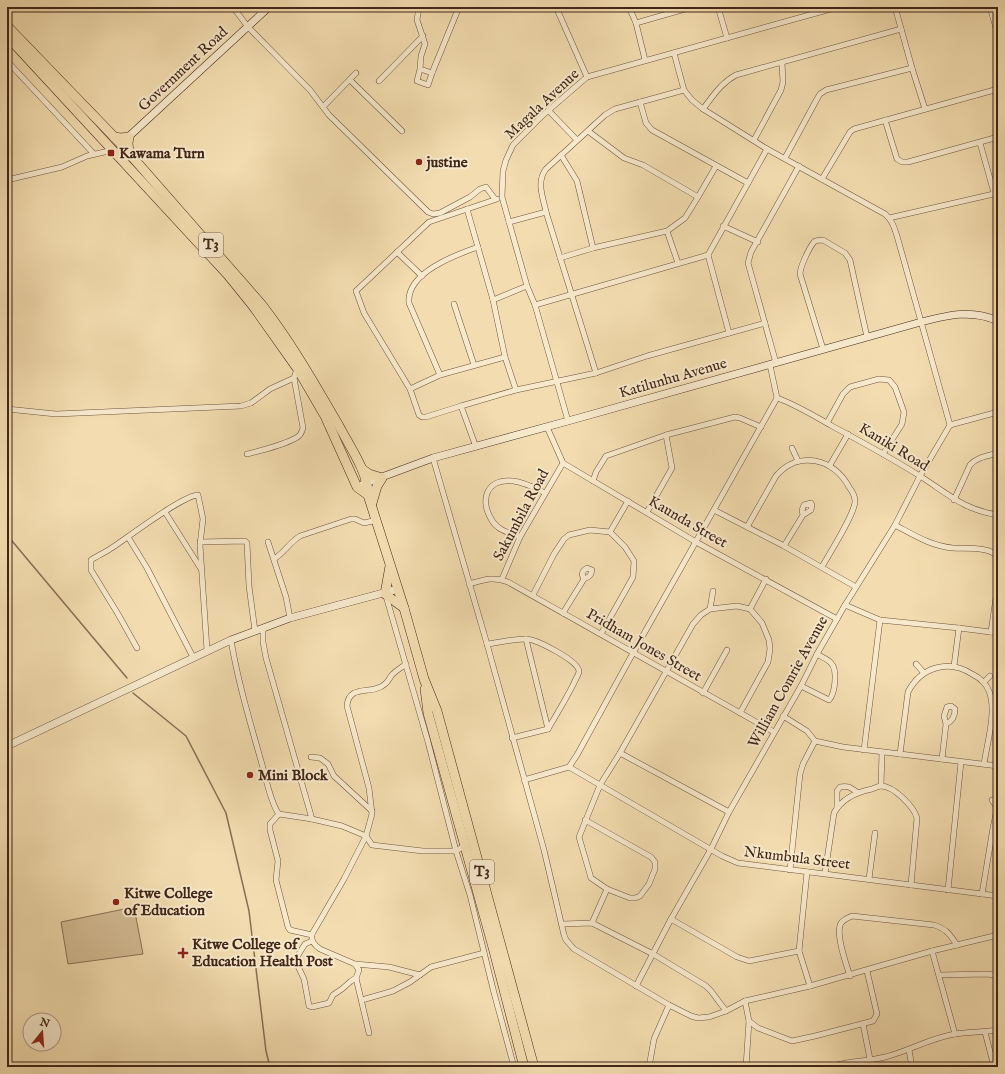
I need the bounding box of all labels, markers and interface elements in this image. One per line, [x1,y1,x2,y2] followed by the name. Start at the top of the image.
[134,22,232,115] street label: Government Road
[501,65,583,143] street label: Magala Avenue
[119,144,205,163] place label: Kawama Turn
[106,148,116,158] marker: Kawama Turn
[425,153,468,172] place label: justine
[414,157,424,167] marker: justine
[199,233,223,257] road number: T3
[617,354,729,402] street label: Katilunhu Avenue
[855,419,933,476] street label: Kaniki Road
[489,465,554,564] street label: Sakumbila Road
[645,492,731,552] street label: Kaunda Street
[583,604,705,686] street label: Pridham Jones Street
[744,613,832,751] street label: William Comrie Avenue
[258,766,329,785] place label: Mini Block
[245,770,255,780] marker: Mini Block
[743,842,851,874] street label: Nkumbula Street
[470,860,494,884] road number: T3
[124,884,213,920] place label: Kitwe College of Education
[111,897,121,907] marker: Kitwe College of Education
[192,935,334,971] place label: Kitwe College of Education Health Post
[177,947,189,959] marker: Kitwe College of Education Health Post
[22,1012,62,1052] north arrow
[37,1015,52,1032] text: N

